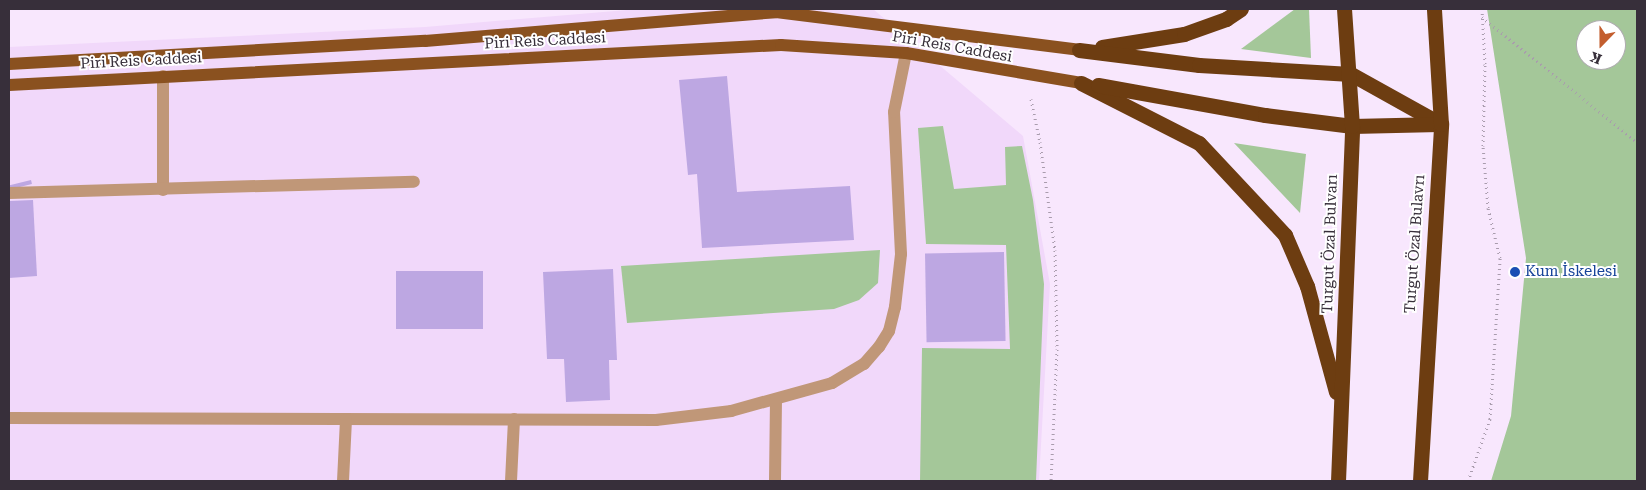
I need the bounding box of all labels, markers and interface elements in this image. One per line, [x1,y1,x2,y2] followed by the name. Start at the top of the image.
[1576,20,1626,70] north arrow
[891,28,1013,66] street label: Piri Reis Caddesi
[484,29,606,53] street label: Piri Reis Caddesi
[80,49,202,73] street label: Piri Reis Caddesi
[1588,49,1604,67] text: K
[1319,174,1341,314] street label: Turgut Özal Bulvarı
[1401,174,1429,314] street label: Turgut Özal Bulavrı
[1525,263,1617,281] place label: Kum İskelesi
[1509,266,1521,278] marker: Kum İskelesi

